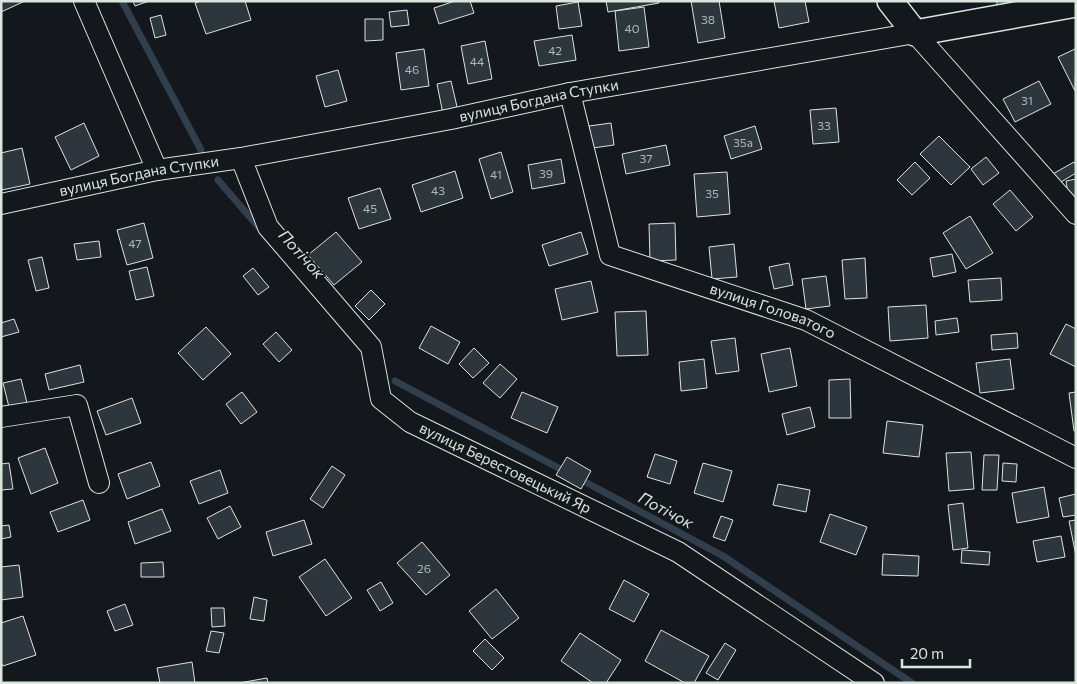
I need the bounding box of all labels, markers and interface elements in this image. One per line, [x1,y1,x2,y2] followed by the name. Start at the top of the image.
[701,12,715,26] house number: 38
[624,21,640,35] house number: 40
[548,43,562,57] house number: 42
[470,54,484,68] house number: 44
[405,62,419,76] house number: 46
[457,75,620,125] street label: вулиця Богдана Ступки
[1021,93,1033,107] house number: 31
[817,118,831,132] house number: 33
[733,135,753,149] house number: 35а
[57,151,220,199] street label: вулиця Богдана Ступки
[639,151,653,165] house number: 37
[539,166,553,180] house number: 39
[490,167,502,181] house number: 41
[431,183,445,197] house number: 43
[705,186,719,200] house number: 35
[363,201,377,215] house number: 45
[275,225,330,282] water label: Потічок
[128,236,142,250] house number: 47
[708,279,839,342] street label: вулиця Головатого
[417,418,594,517] street label: вулиця Берестовецький Яр
[635,487,697,532] water label: Потічок
[417,561,431,575] house number: 26
[902,636,970,668] scale bar
[910,644,944,662] text: 20 m

